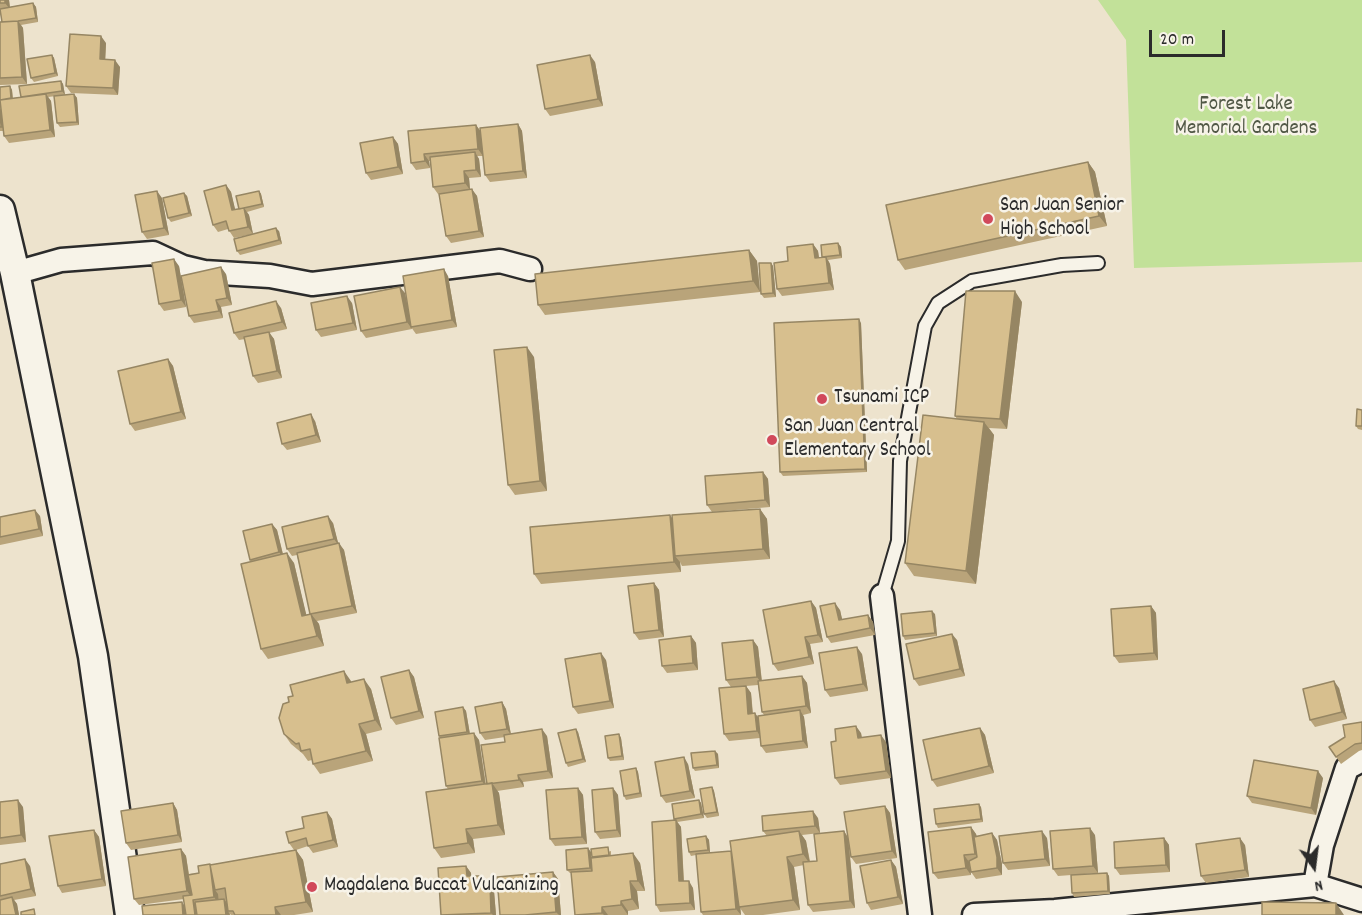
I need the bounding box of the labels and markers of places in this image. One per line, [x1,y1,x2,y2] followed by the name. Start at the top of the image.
[1000,194,1124,244] place label: San Juan Senior High School
[981,212,995,226] marker: San Juan Senior High School
[834,386,929,412] place label: Tsunami ICP
[815,392,829,406] marker: Tsunami ICP
[784,415,931,465] place label: San Juan Central Elementary School
[765,433,779,447] marker: San Juan Central Elementary School
[324,874,559,900] place label: Magdalena Buccat Vulcanizing
[305,880,319,894] marker: Magdalena Buccat Vulcanizing

